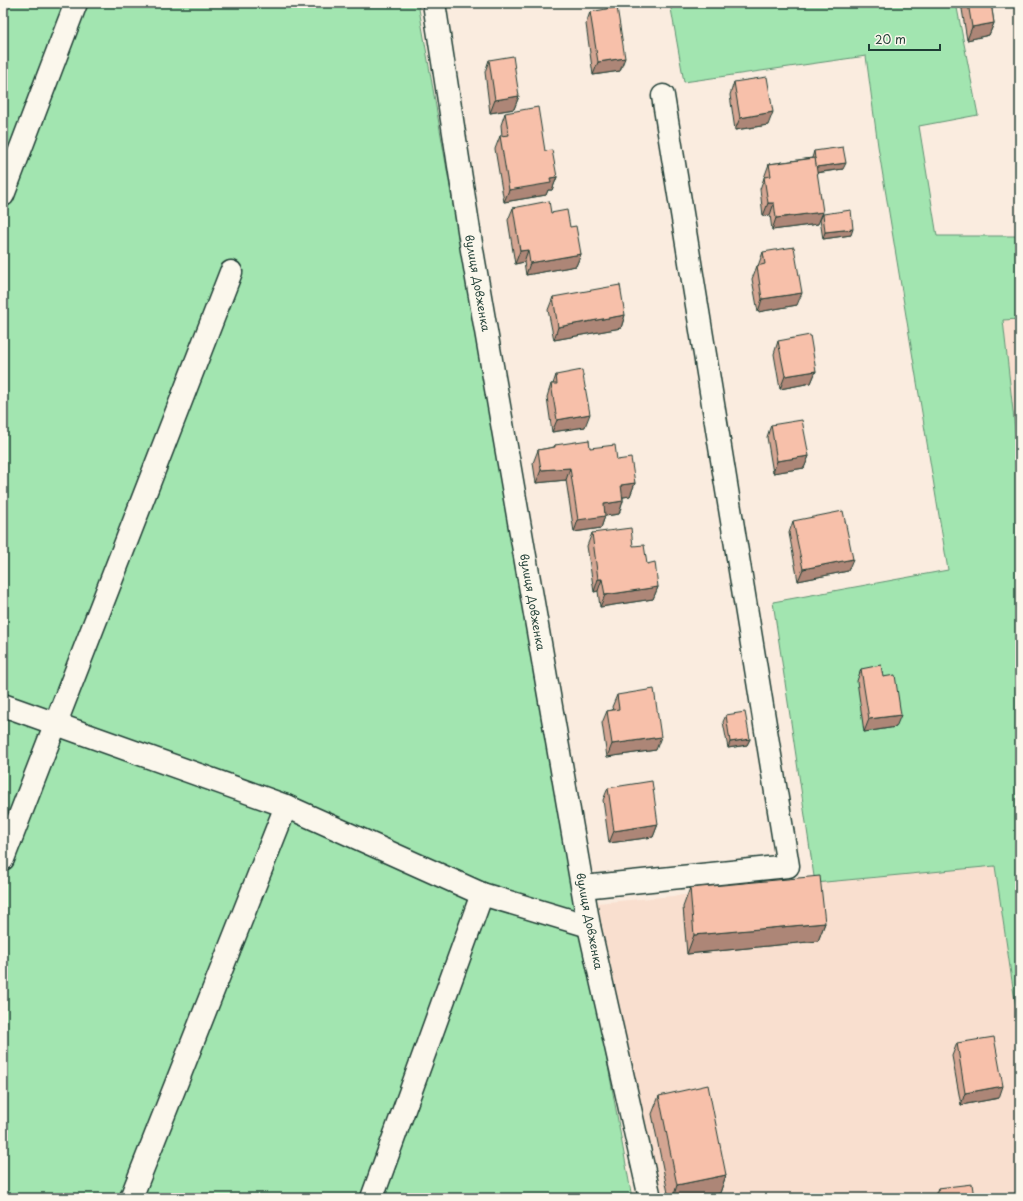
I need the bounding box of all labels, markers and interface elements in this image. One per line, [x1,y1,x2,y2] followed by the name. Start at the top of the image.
[869,26,940,52] scale bar
[875,30,906,48] text: 20 m
[461,233,495,333] street label: вулиця Довженка
[516,552,550,652] street label: вулиця Довженка
[572,871,608,971] street label: вулиця Довженка

